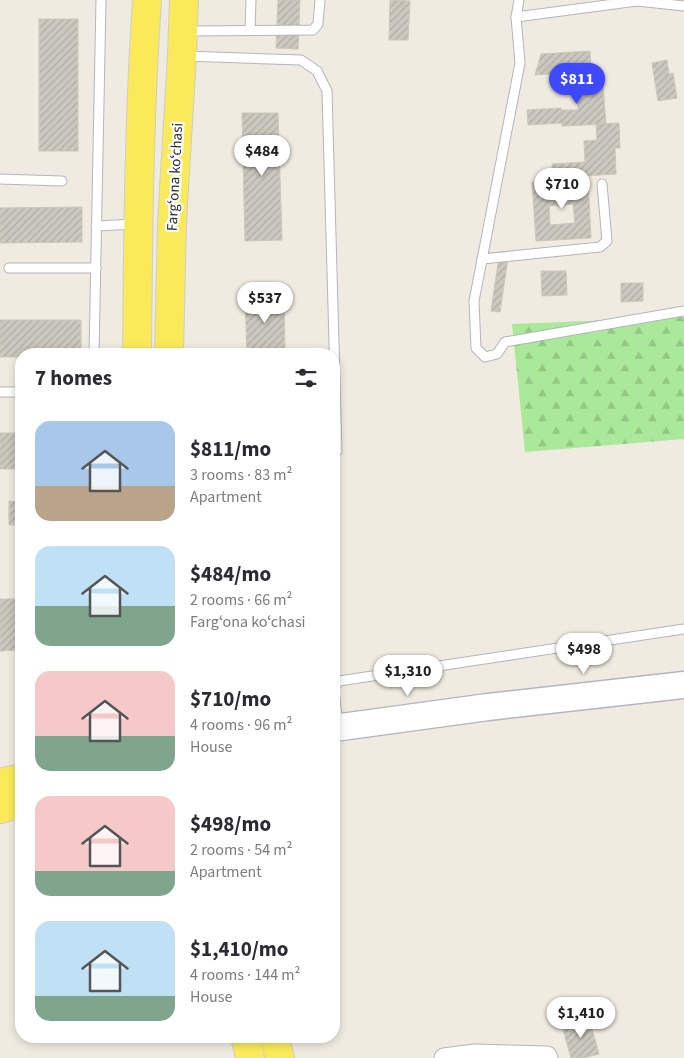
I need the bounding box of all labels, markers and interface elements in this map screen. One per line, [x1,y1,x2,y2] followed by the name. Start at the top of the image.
[547,62,607,105] pin: $811
[560,68,594,90] text: $811
[162,122,188,232] street label: Fargʻona koʻchasi
[232,134,292,177] pin: $484
[245,140,279,162] text: $484
[532,168,592,210] pin: $710
[545,173,579,195] text: $710
[235,282,295,324] pin: $537
[248,287,282,309] text: $537
[35,363,112,393] text: 7 homes
[292,364,320,392] icon: filters
[190,434,271,464] text: $811/mo
[75,441,135,501] icon: home
[190,464,292,486] text: 3 rooms · 83 m²
[190,486,262,508] text: Apartment
[190,559,271,589] text: $484/mo
[75,566,135,626] icon: home
[190,589,292,611] text: 2 rooms · 66 m²
[190,611,306,633] text: Fargʻona koʻchasi
[554,632,614,675] pin: $498
[567,638,601,660] text: $498
[367,654,449,697] pin: $1,310
[384,660,432,682] text: $1,310
[190,684,271,714] text: $710/mo
[75,691,135,751] icon: home
[190,714,292,736] text: 4 rooms · 96 m²
[190,736,232,758] text: House
[190,809,271,839] text: $498/mo
[75,816,135,876] icon: home
[190,839,292,861] text: 2 rooms · 54 m²
[190,861,262,883] text: Apartment
[190,934,289,964] text: $1,410/mo
[75,941,135,1001] icon: home
[190,964,300,986] text: 4 rooms · 144 m²
[190,986,232,1008] text: House
[540,996,622,1039] pin: $1,410
[557,1002,605,1024] text: $1,410

